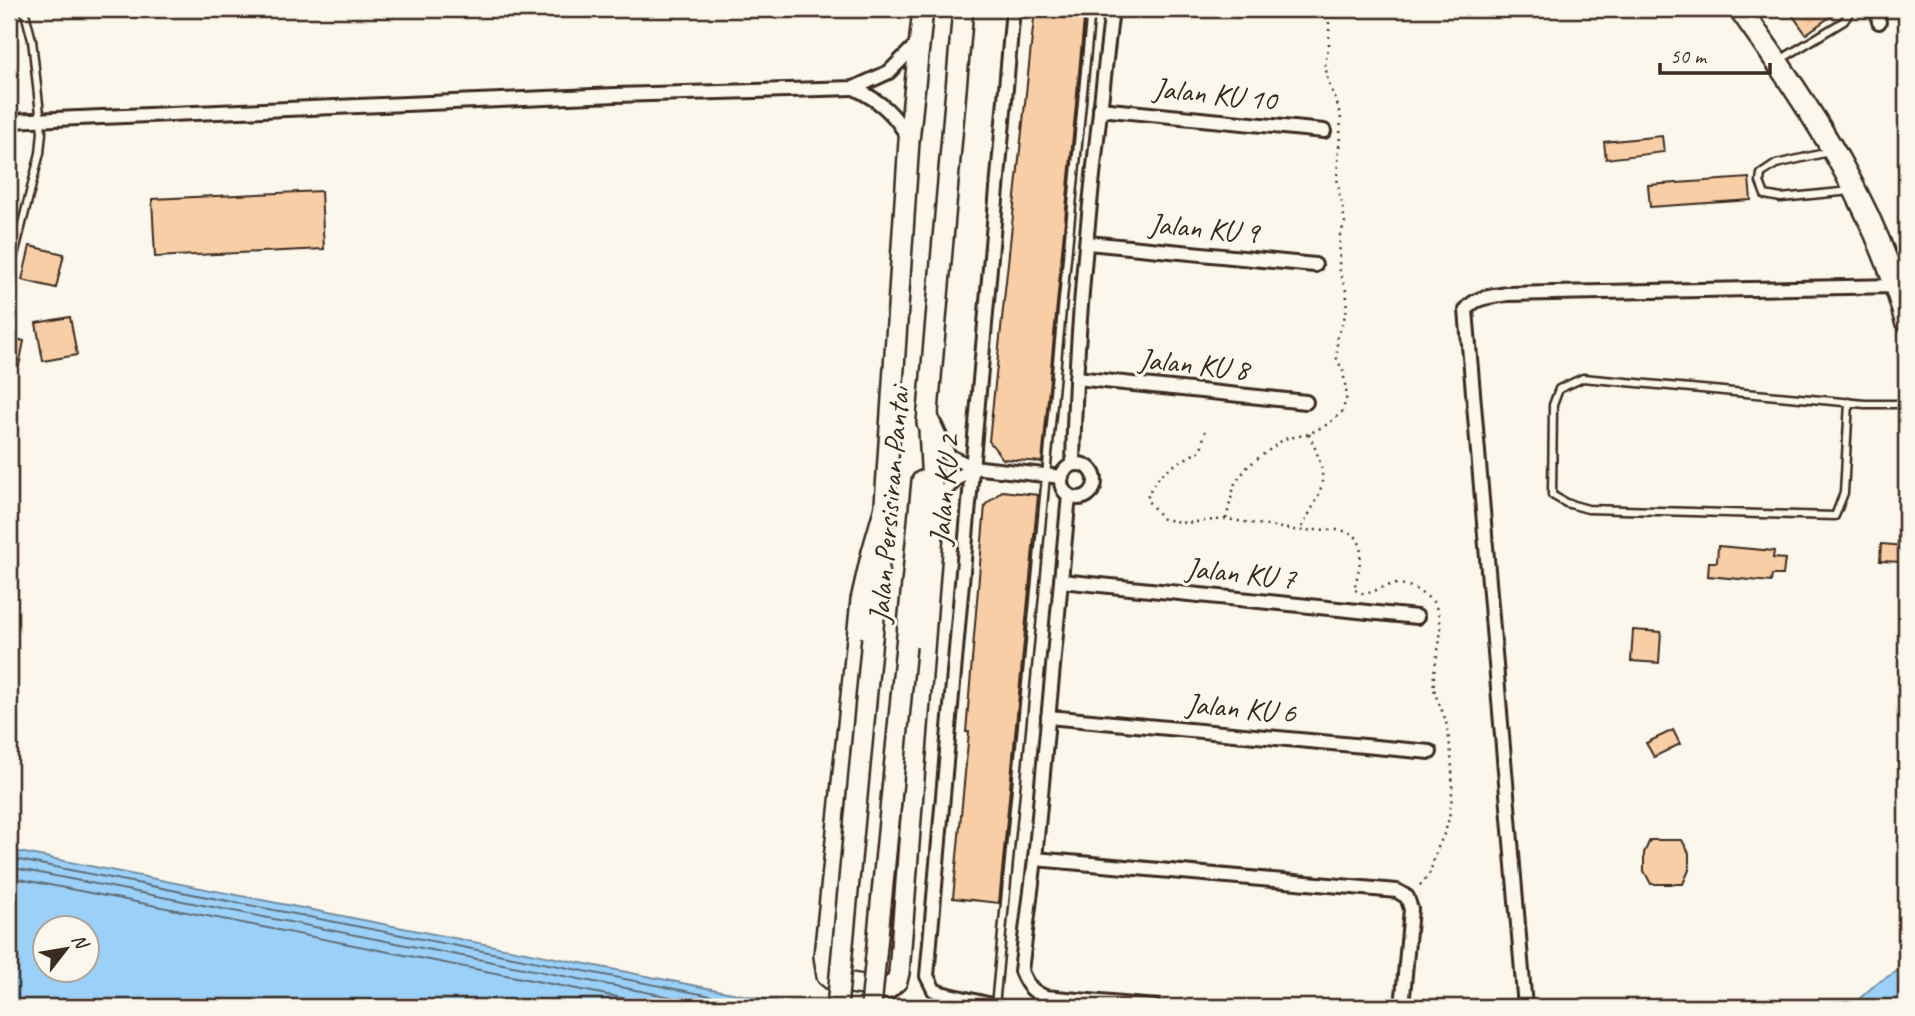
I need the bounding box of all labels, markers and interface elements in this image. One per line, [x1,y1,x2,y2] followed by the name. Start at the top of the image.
[1660,32,1770,76] scale bar
[1670,43,1708,69] text: 50 m
[1150,68,1281,120] street label: Jalan KU 10
[1146,204,1263,252] street label: Jalan KU 9
[1135,339,1253,389] street label: Jalan KU 8
[860,382,919,626] street label: Jalan Persisiran Pantai
[920,431,968,548] street label: Jalan KU 2
[1182,548,1299,598] street label: Jalan KU 7
[1183,684,1299,732] street label: Jalan KU 6
[32,914,102,984] north arrow
[66,930,95,955] text: N

